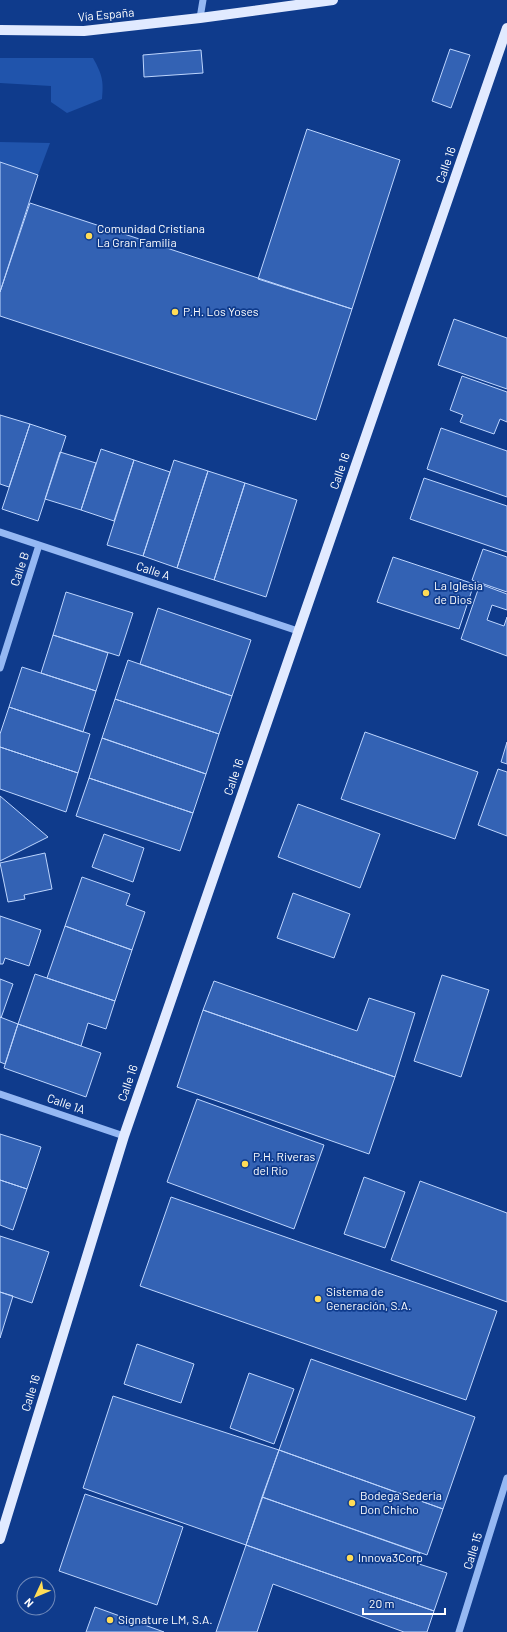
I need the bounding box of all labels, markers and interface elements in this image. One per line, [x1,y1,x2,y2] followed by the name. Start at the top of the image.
[77,5,135,23] street label: Vía España
[432,144,458,185] street label: Calle 16
[97,221,205,249] place label: Comunidad Cristiana La Gran Familia
[84,231,94,241] marker: Comunidad Cristiana La Gran Familia
[183,304,259,318] place label: P.H. Los Yoses
[170,307,180,317] marker: P.H. Los Yoses
[326,450,352,491] street label: Calle 16
[7,550,31,588] street label: Calle B
[135,558,172,582] street label: Calle A
[434,578,483,606] place label: La Iglesia de Dios
[421,588,431,598] marker: La Iglesia de Dios
[220,756,246,797] street label: Calle 16
[114,1062,140,1103] street label: Calle 16
[46,1090,87,1116] street label: Calle 1A
[253,1149,315,1177] place label: P.H. Riveras del Rio
[240,1159,250,1169] marker: P.H. Riveras del Rio
[326,1284,411,1312] place label: Sistema de Generación, S.A.
[313,1294,323,1304] marker: Sistema de Generación, S.A.
[18,1372,42,1413] street label: Calle 16
[360,1488,442,1516] place label: Bodega Sederia Don Chicho
[347,1498,357,1508] marker: Bodega Sederia Don Chicho
[460,1530,484,1571] street label: Calle 15
[358,1550,423,1564] place label: Innova3Corp
[345,1553,355,1563] marker: Innova3Corp
[16,1576,56,1616] north arrow
[363,1590,445,1616] scale bar
[21,1596,36,1610] text: N
[369,1596,395,1610] text: 20 m
[118,1612,213,1626] place label: Signature LM, S.A.
[105,1615,115,1625] marker: Signature LM, S.A.

